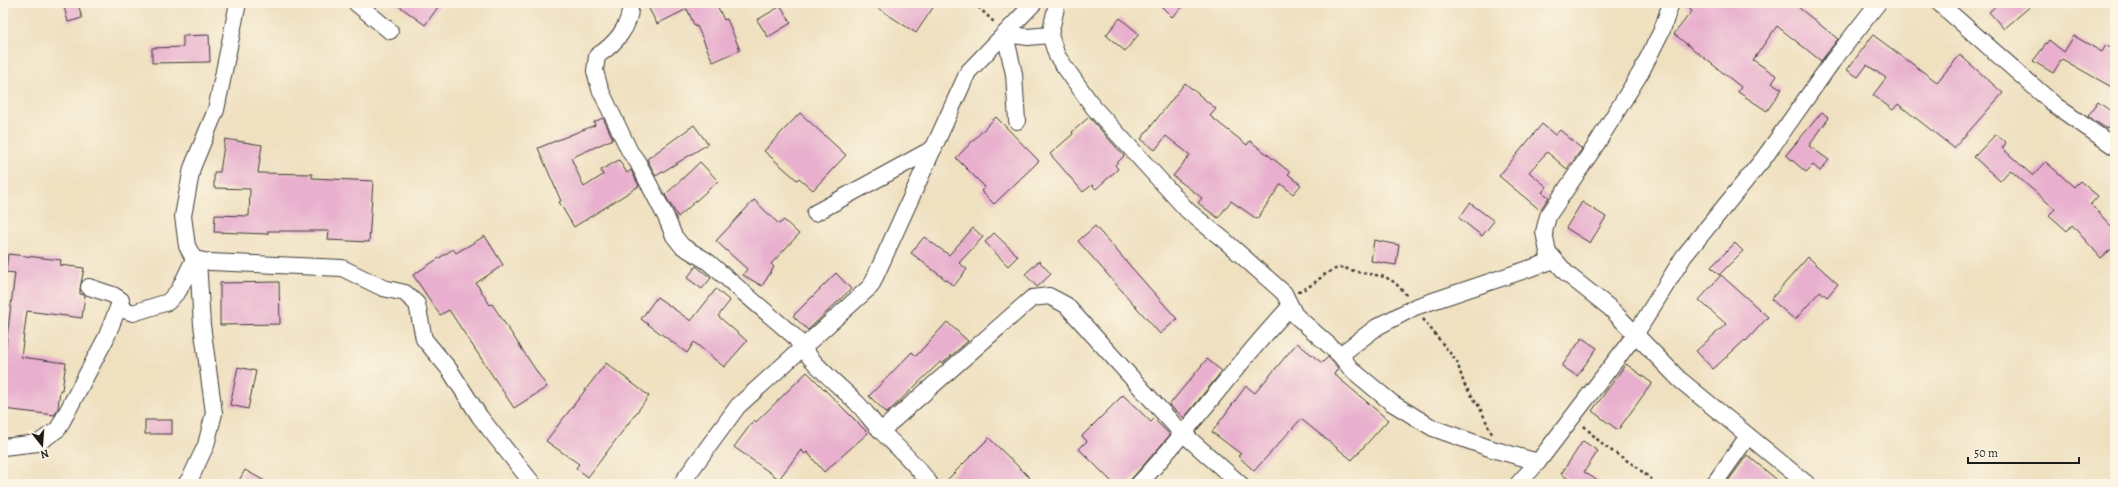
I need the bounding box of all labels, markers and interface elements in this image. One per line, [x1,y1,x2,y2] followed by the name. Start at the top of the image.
[22,425,62,465] north arrow
[1968,439,2079,465] scale bar
[1974,445,1998,461] text: 50 m
[39,446,51,462] text: N

